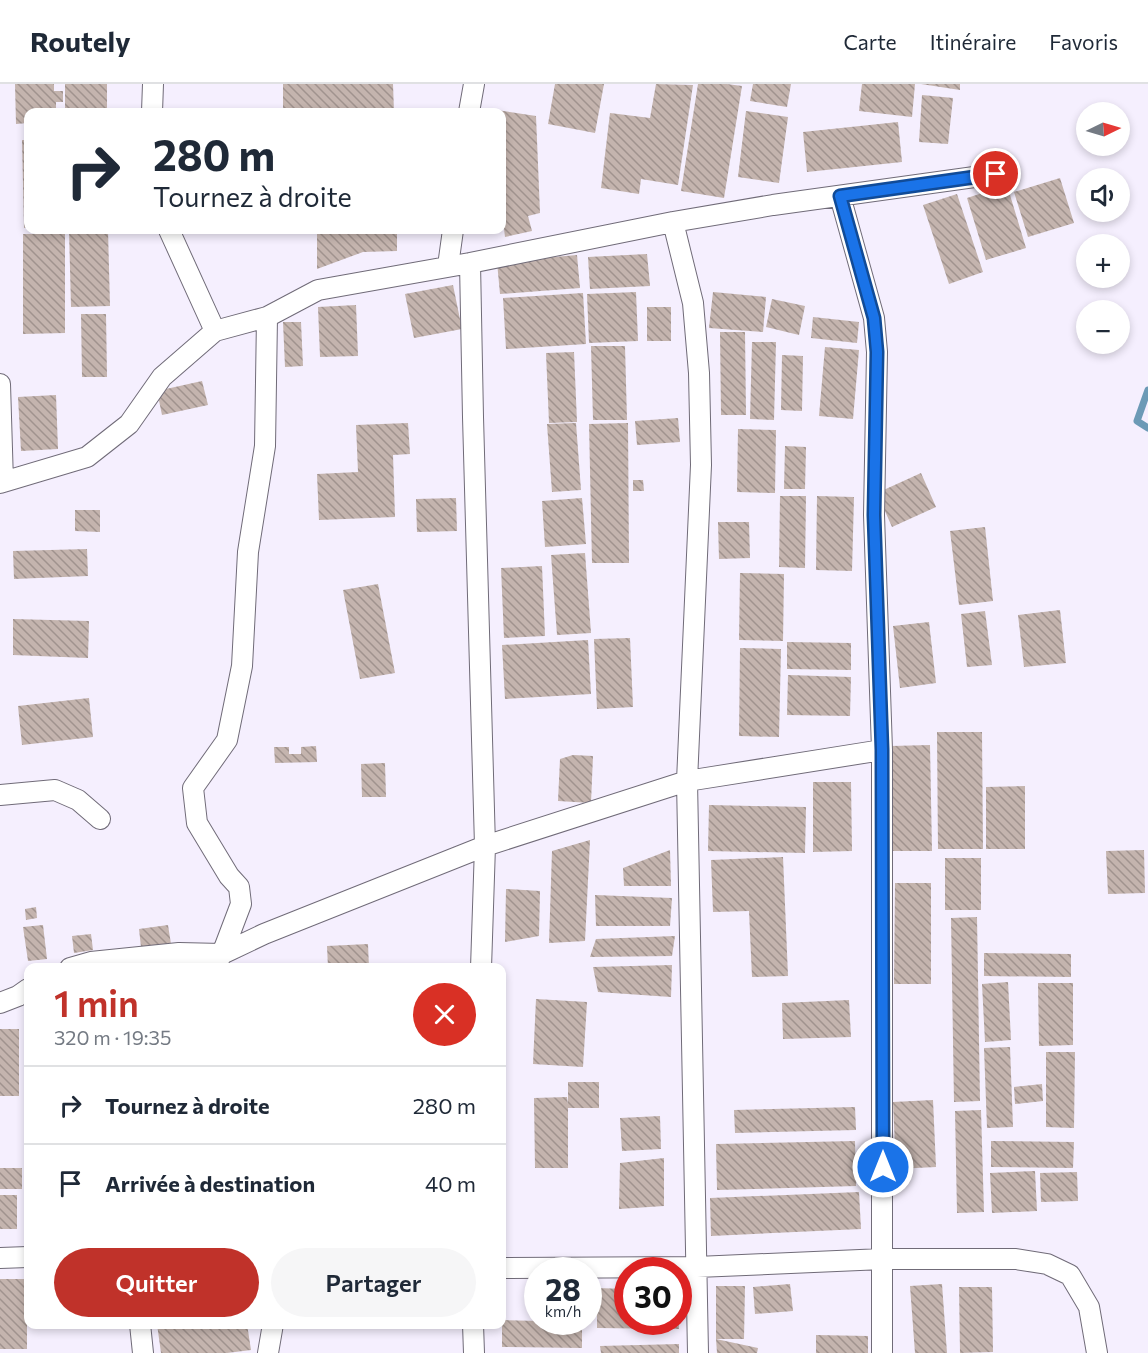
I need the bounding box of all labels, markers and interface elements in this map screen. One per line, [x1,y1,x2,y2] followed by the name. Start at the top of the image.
[30,24,131,58] text: Routely
[843,29,897,54] text: Carte
[930,29,1016,54] text: Itinéraire
[1049,29,1118,54] text: Favoris
[1076,102,1130,156] north arrow
[1076,102,1130,354] map controls
[153,128,275,180] text: 280 m
[54,132,132,210] icon: right
[970,148,1021,199] pin
[979,157,1012,190] icon: arrive
[1076,168,1130,222] button: sound
[153,180,352,213] text: Tournez à droite
[1076,234,1130,288] button: +
[1076,300,1130,354] button: −
[54,980,139,1024] text: 1 min
[413,983,476,1046] button: close
[54,1025,171,1049] text: 320 m · 19:35
[54,1089,87,1122] icon: right
[105,1092,270,1119] text: Tournez à droite
[413,1092,476,1119] text: 280 m
[851,1135,915,1199] position arrow
[54,1167,87,1200] icon: arrive
[105,1170,315,1197] text: Arrivée à destination
[425,1170,476,1197] text: 40 m
[54,1248,259,1317] button: Quitter
[271,1248,476,1317] button: Partager
[614,1257,692,1335] speed limit sign: 30
[545,1270,581,1307] text: 28
[545,1302,581,1320] text: km/h

